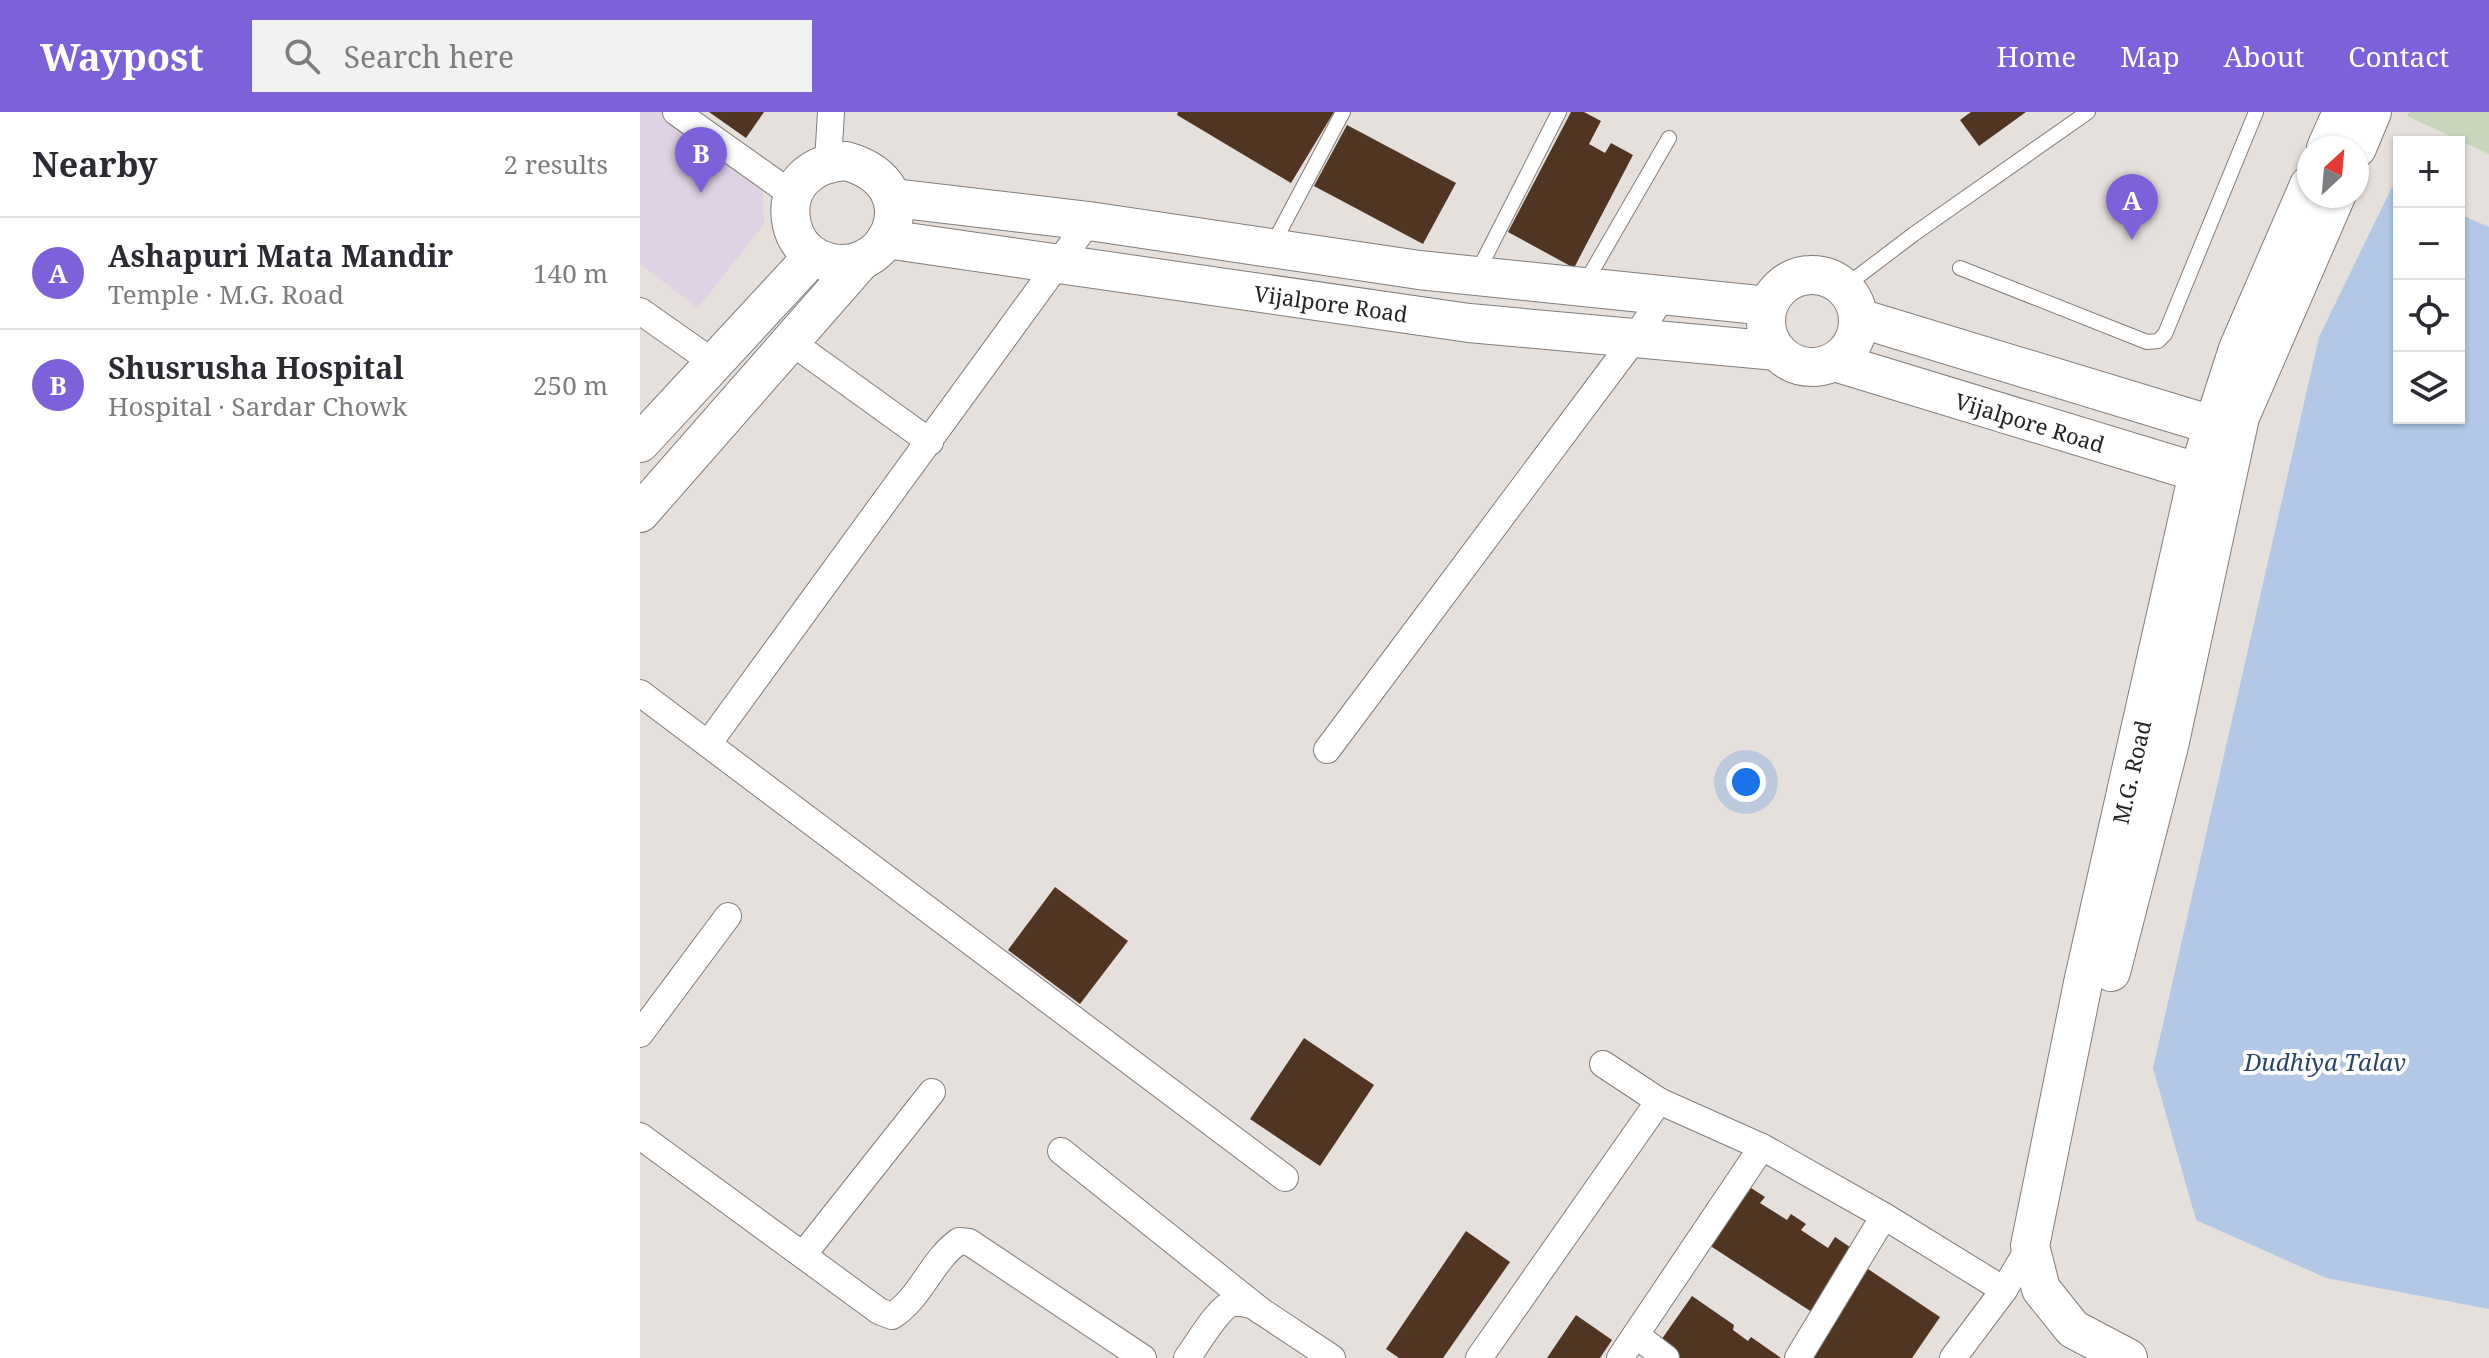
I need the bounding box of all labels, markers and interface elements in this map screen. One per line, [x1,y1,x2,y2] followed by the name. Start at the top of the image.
[252,20,812,92] search box
[40,30,204,82] text: Waypost
[280,34,324,78] icon: search
[344,36,514,77] text: Search here
[1997,37,2076,75] text: Home
[2120,37,2180,75] text: Map
[2224,37,2304,75] text: About
[2348,37,2449,75] text: Contact
[675,127,727,193] pin: B
[2297,136,2369,208] north arrow
[2393,136,2465,424] map controls
[2393,136,2465,208] button: +
[32,141,158,187] text: Nearby
[503,146,608,182] text: 2 results
[2106,174,2158,240] pin: A
[2393,208,2465,280] button: −
[108,235,453,276] text: Ashapuri Mata Mandir
[48,255,68,291] text: A
[533,255,608,291] text: 140 m
[108,276,344,312] text: Temple · M.G. Road
[1252,277,1410,329] street label: Vijalpore Road
[2393,280,2465,352] button: locate
[108,347,404,388] text: Shusrusha Hospital
[2393,352,2465,424] button: layers
[49,367,67,403] text: B
[533,367,608,403] text: 250 m
[1952,385,2109,459] street label: Vijalpore Road
[108,388,407,424] text: Hospital · Sardar Chowk
[2105,717,2158,827] street label: M.G. Road
[1726,762,1766,802] your location
[2243,1045,2406,1078] water label: Dudhiya Talav

